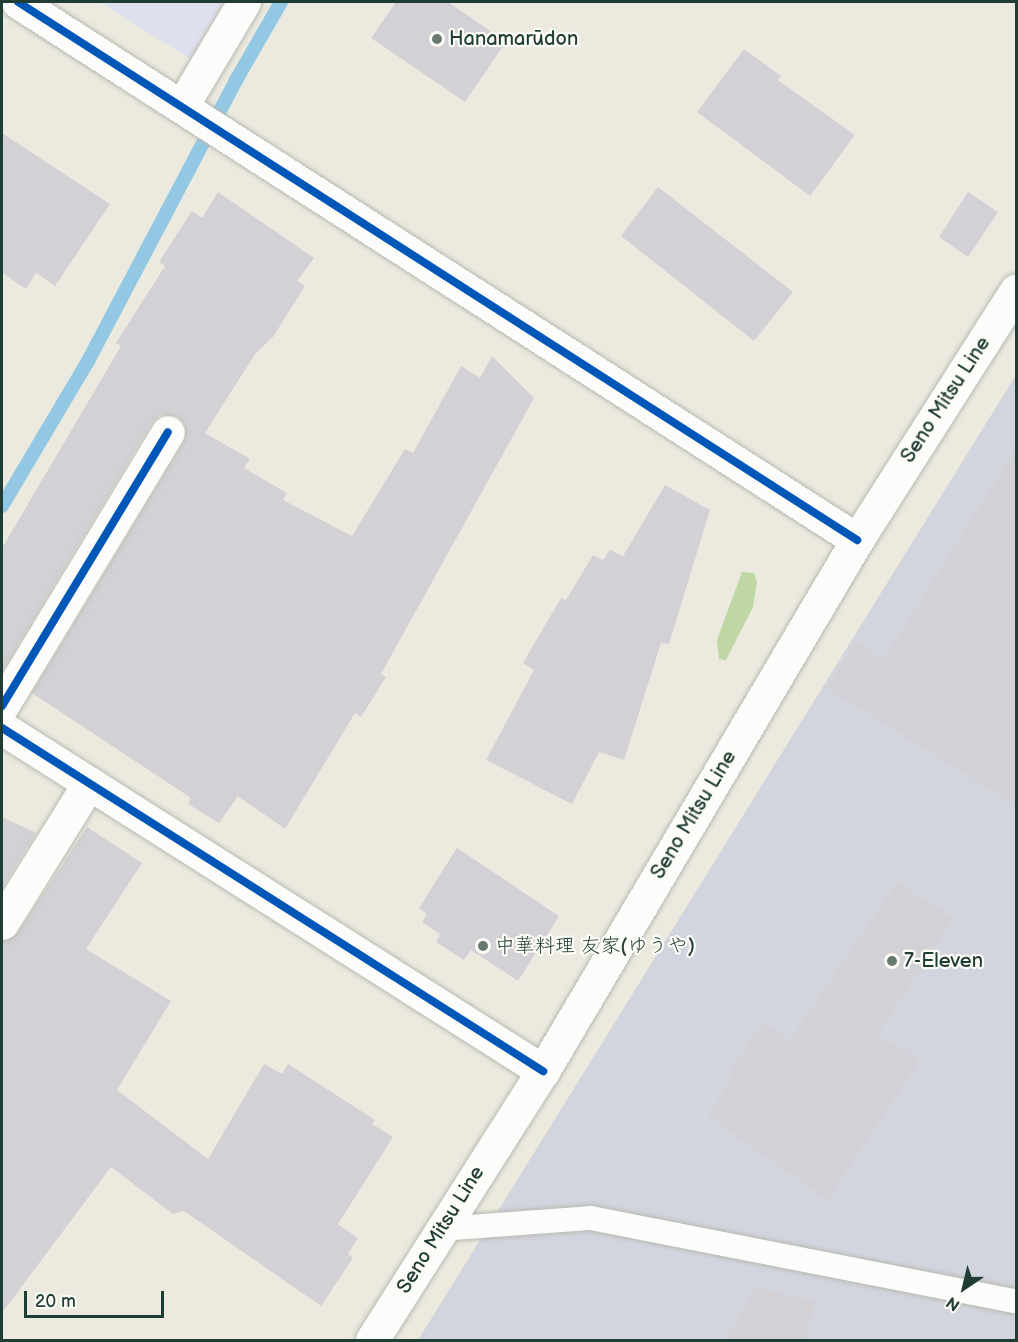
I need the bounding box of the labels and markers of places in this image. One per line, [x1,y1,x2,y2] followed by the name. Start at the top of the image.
[449,27,578,51] place label: Hanamarūdon
[430,32,444,46] marker: Hanamarūdon
[495,934,695,958] place label: 中華料理 友家(ゆうや)
[476,939,490,953] marker: 中華料理 友家(ゆうや)
[904,949,983,973] place label: 7-Eleven
[885,954,899,968] marker: 7-Eleven

